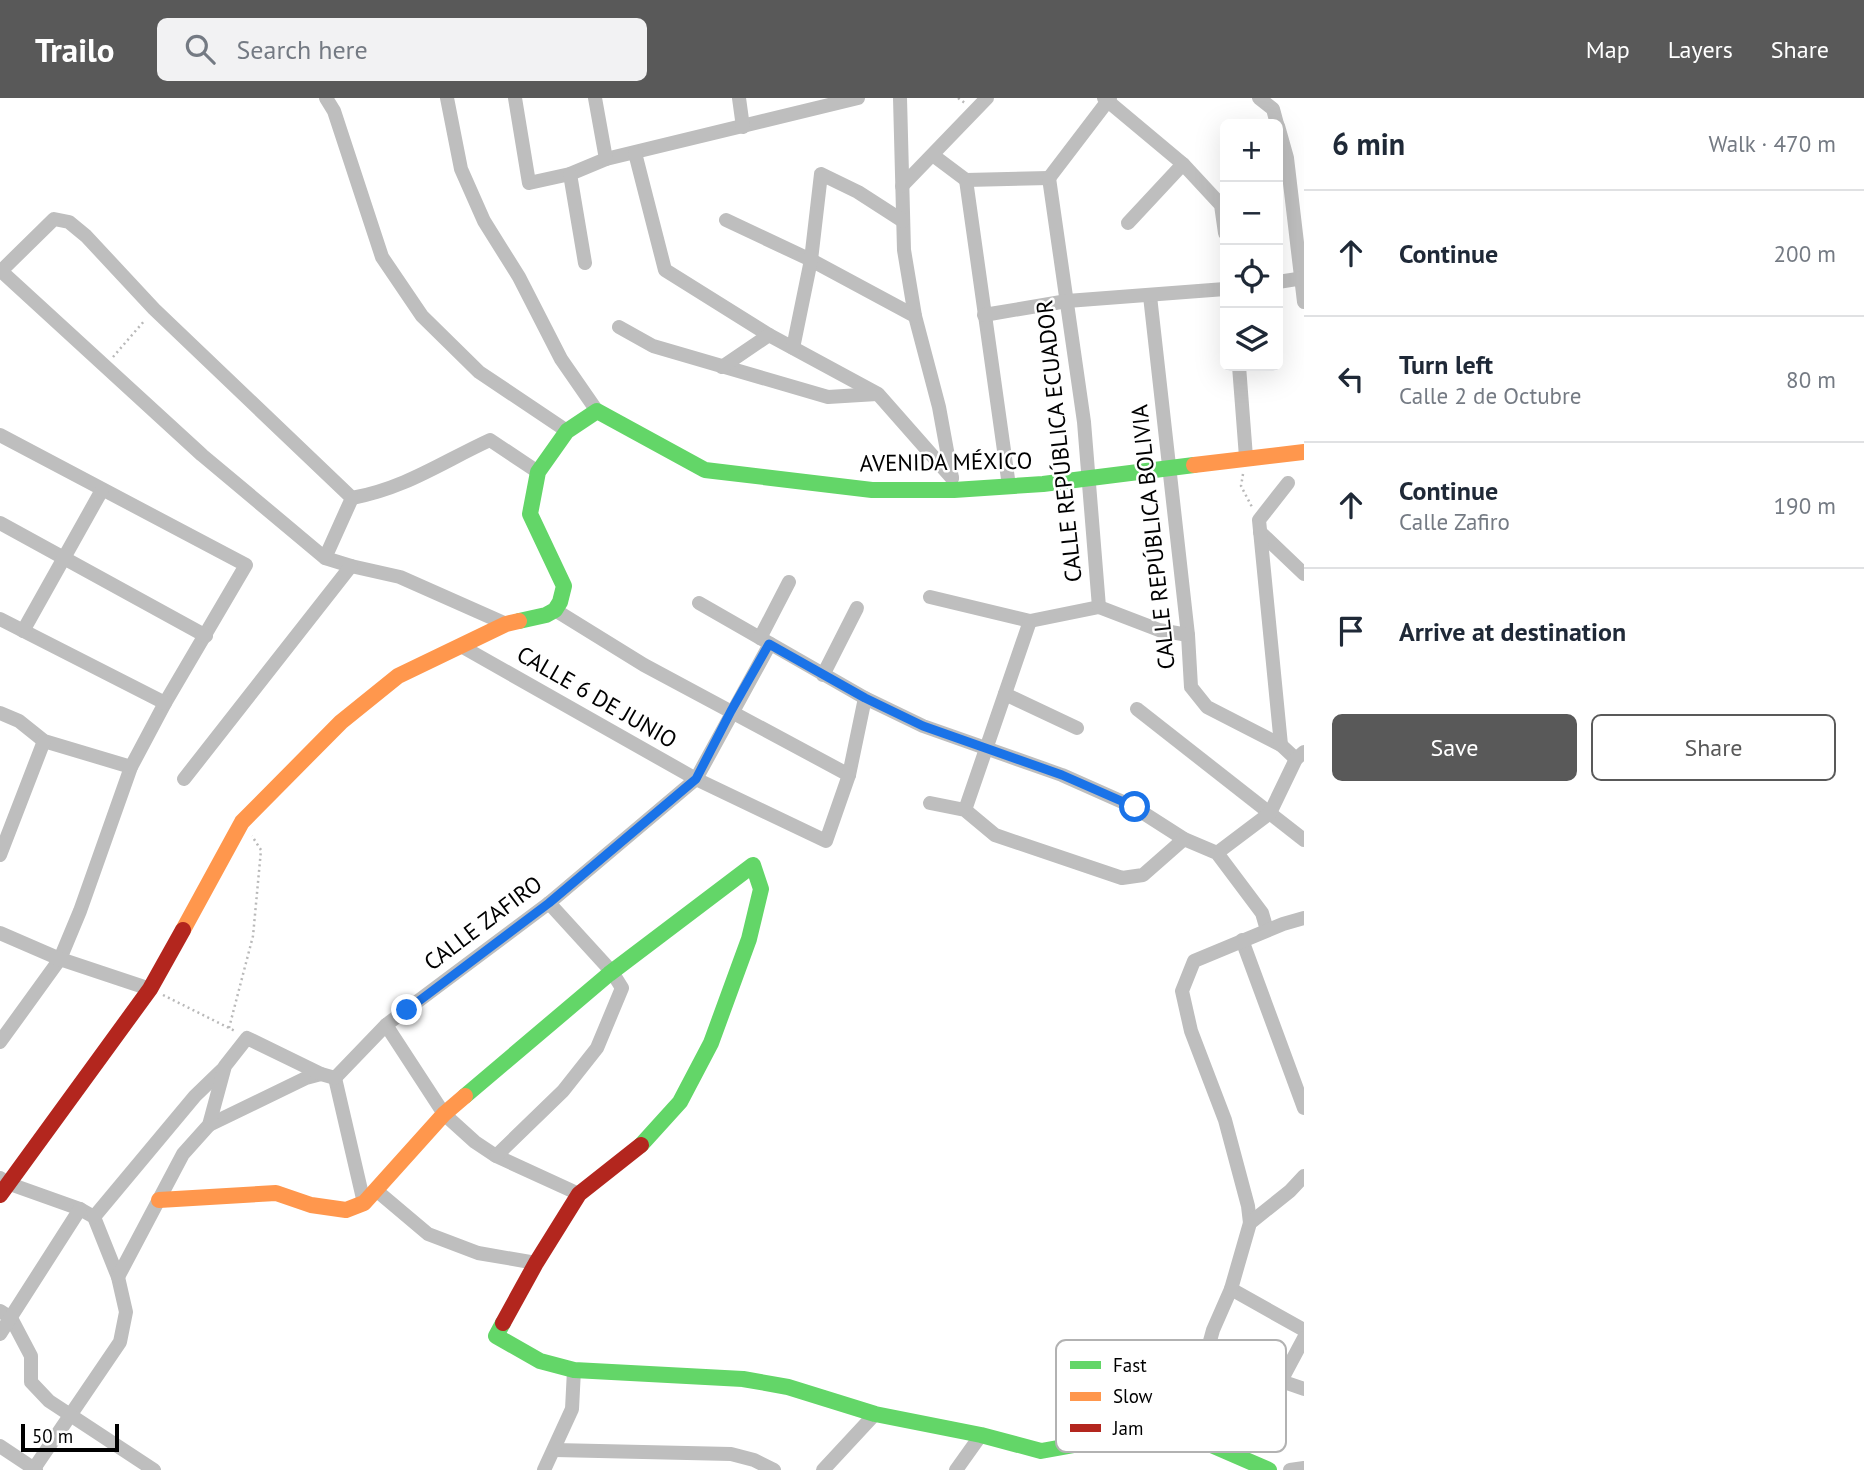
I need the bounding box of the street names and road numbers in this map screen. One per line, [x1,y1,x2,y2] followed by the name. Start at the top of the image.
[1029,299,1088,584] street label: CALLE REPÚBLICA ECUADOR
[1124,403,1181,671] street label: CALLE REPÚBLICA BOLIVIA
[859,445,1033,478] street label: AVENIDA MÉXICO
[512,639,682,754] street label: CALLE 6 DE JUNIO
[418,869,547,976] street label: CALLE ZAFIRO

